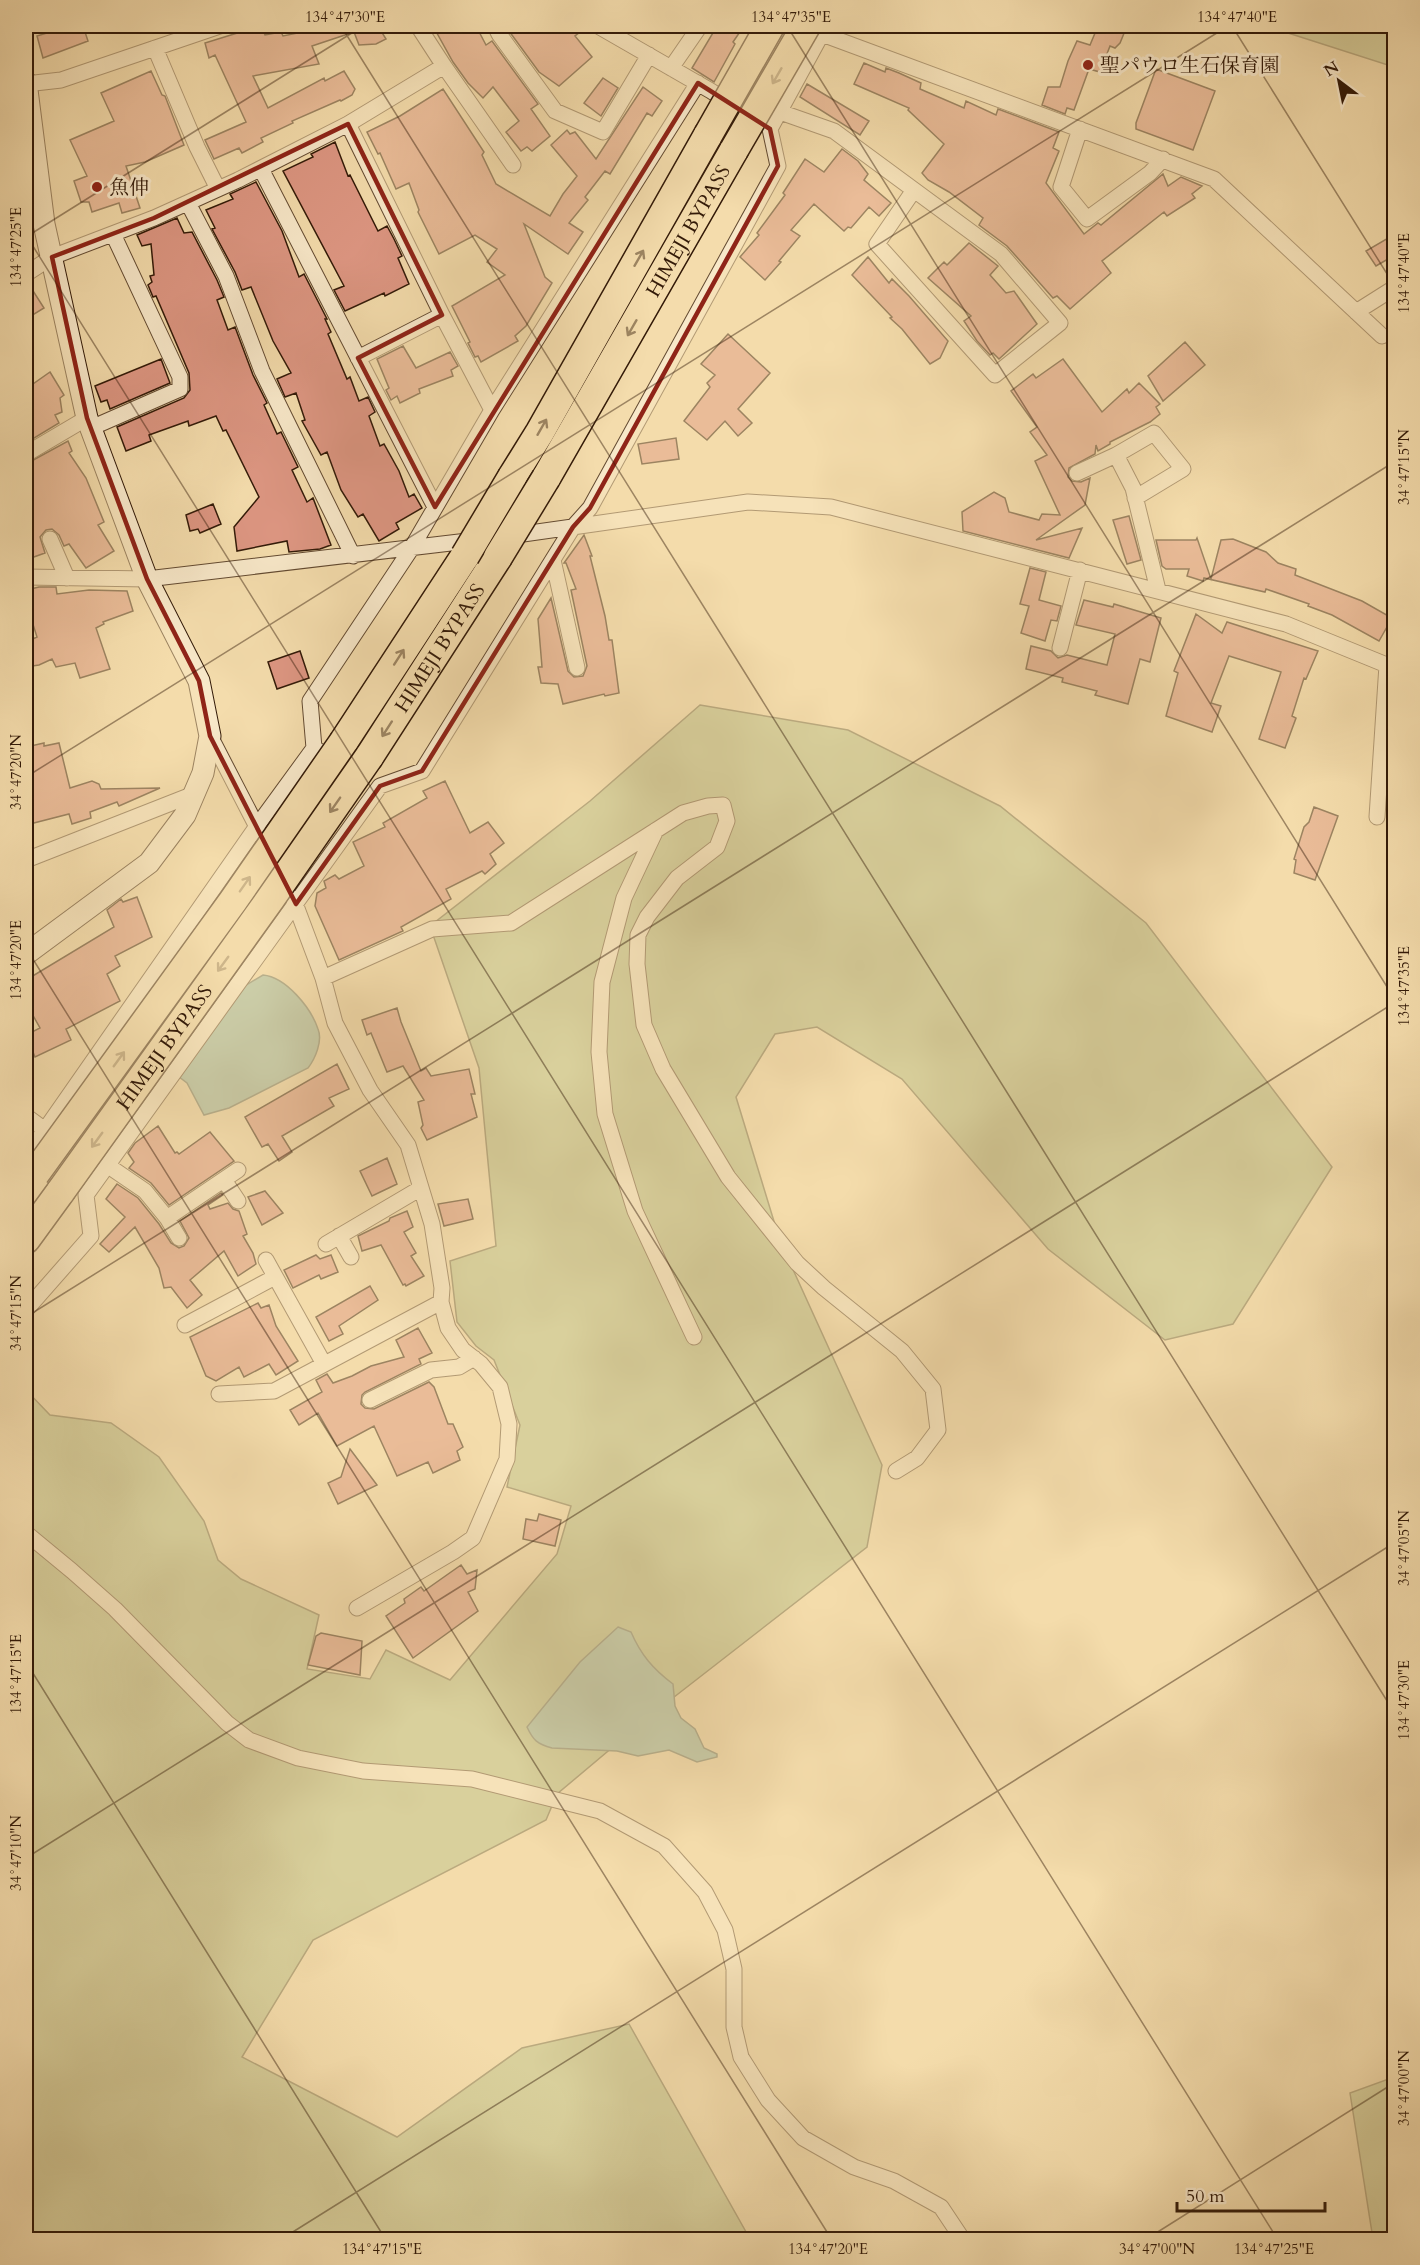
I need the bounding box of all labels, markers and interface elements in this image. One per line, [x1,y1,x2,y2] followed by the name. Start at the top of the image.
[305,7,385,27] text: 134°47'30"E
[751,7,831,27] text: 134°47'35"E
[1197,7,1277,27] text: 134°47'40"E
[1309,51,1369,111] north arrow
[1100,52,1280,79] place label: 聖パウロ生石保育園
[1320,56,1343,82] text: N
[1081,58,1095,72] marker: 聖パウロ生石保育園
[770,67,782,84] one-way arrow
[639,160,736,302] street label: HIMEJI BYPASS
[109,174,149,201] place label: 魚伸
[90,180,104,194] marker: 魚伸
[6,207,26,287] text: 134°47'25"E
[1394,233,1414,313] text: 134°47'40"E
[633,250,645,267] one-way arrow
[626,319,638,336] one-way arrow
[537,419,549,436] one-way arrow
[1394,429,1414,505] text: 34°47'15"N
[388,578,491,717] street label: HIMEJI BYPASS
[393,649,405,666] one-way arrow
[380,721,393,738] one-way arrow
[6,734,26,810] text: 34°47'20"N
[329,796,342,813] one-way arrow
[239,876,251,892] one-way arrow
[6,920,26,1000] text: 134°47'20"E
[1394,946,1414,1026] text: 134°47'35"E
[217,956,230,972] one-way arrow
[110,979,218,1115] street label: HIMEJI BYPASS
[113,1052,125,1068] one-way arrow
[91,1131,103,1147] one-way arrow
[6,1275,26,1351] text: 34°47'15"N
[1394,1510,1414,1586] text: 34°47'05"N
[6,1634,26,1714] text: 134°47'15"E
[1394,1660,1414,1740] text: 134°47'30"E
[6,1815,26,1891] text: 34°47'10"N
[1394,2050,1414,2126] text: 34°47'00"N
[1177,2175,1326,2213] scale bar
[1186,2184,1225,2209] text: 50 m
[342,2239,422,2259] text: 134°47'15"E
[788,2239,868,2259] text: 134°47'20"E
[1119,2239,1195,2259] text: 34°47'00"N
[1234,2239,1314,2259] text: 134°47'25"E

